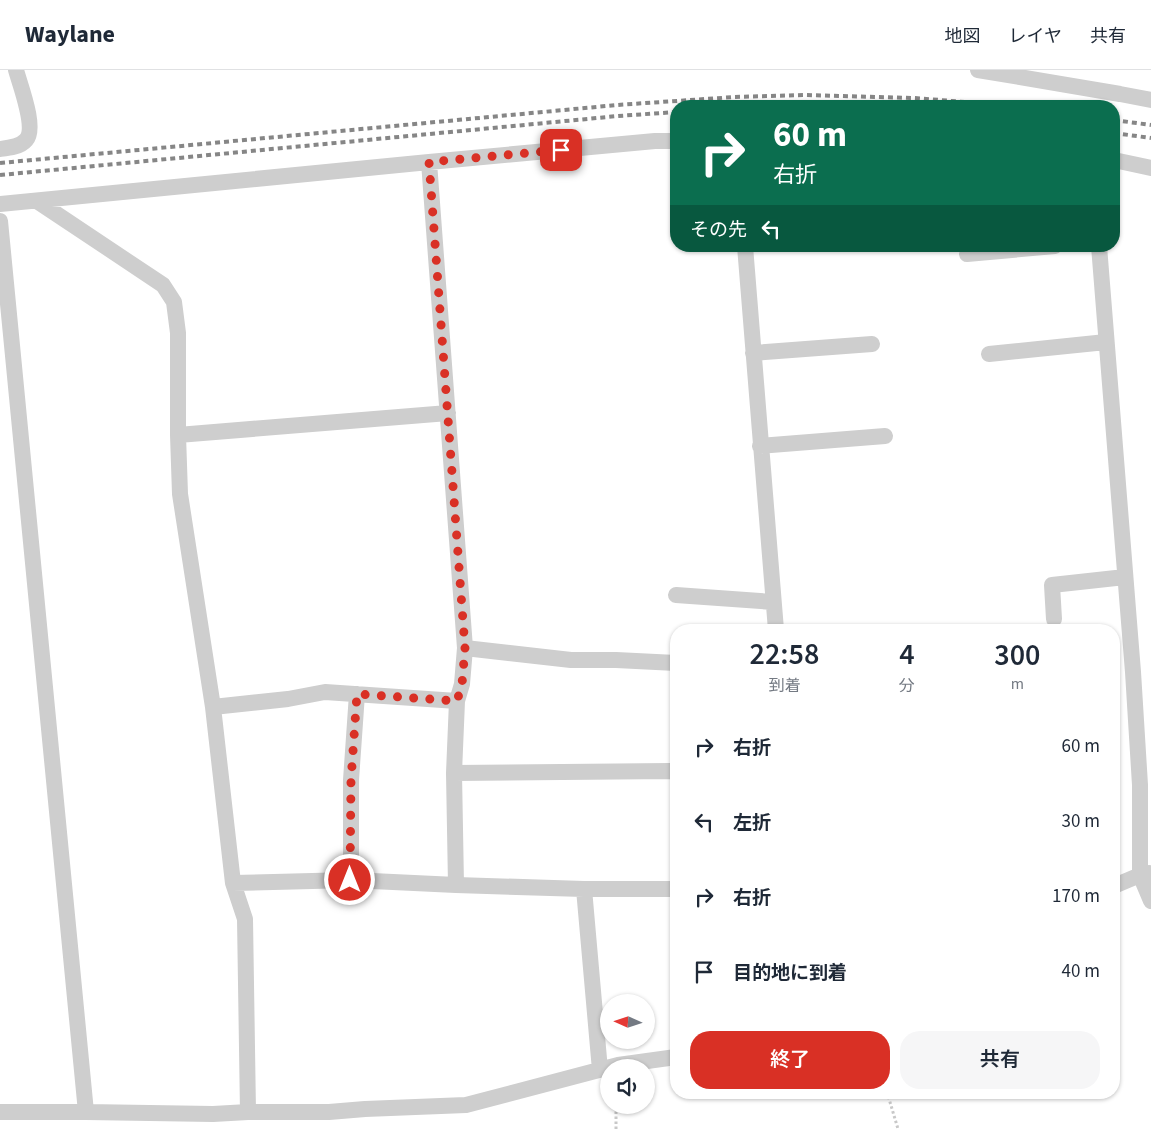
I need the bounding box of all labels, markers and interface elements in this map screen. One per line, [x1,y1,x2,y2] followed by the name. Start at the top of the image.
[25,17,115,52] text: Waylane
[945,24,981,49] text: 地図
[1009,24,1062,49] text: レイヤ
[1090,24,1126,49] text: 共有
[773,110,847,160] text: 60 m
[690,120,755,185] icon: right
[540,129,582,171] pin
[547,136,575,164] icon: arrive
[773,159,817,191] text: 右折
[757,215,785,243] icon: left
[690,217,747,244] text: その先
[750,633,819,676] text: 22:58
[899,633,915,676] text: 4
[994,634,1041,677] text: 300
[1011,673,1024,695] text: m
[768,675,800,697] text: 到着
[899,675,915,697] text: 分
[690,733,718,761] icon: right
[1062,733,1100,760] text: 60 m
[733,735,771,762] text: 右折
[690,808,718,836] icon: left
[1062,808,1100,835] text: 30 m
[733,810,771,837] text: 左折
[323,853,375,905] position arrow
[690,883,718,911] icon: right
[1052,883,1100,910] text: 170 m
[733,885,771,912] text: 右折
[690,958,718,986] icon: arrive
[1062,958,1100,985] text: 40 m
[733,960,847,987] text: 目的地に到着
[600,994,655,1049] north arrow
[600,994,655,1114] map controls
[690,1031,890,1089] button: 終了
[900,1031,1100,1089] button: 共有
[600,1059,655,1114] button: sound

